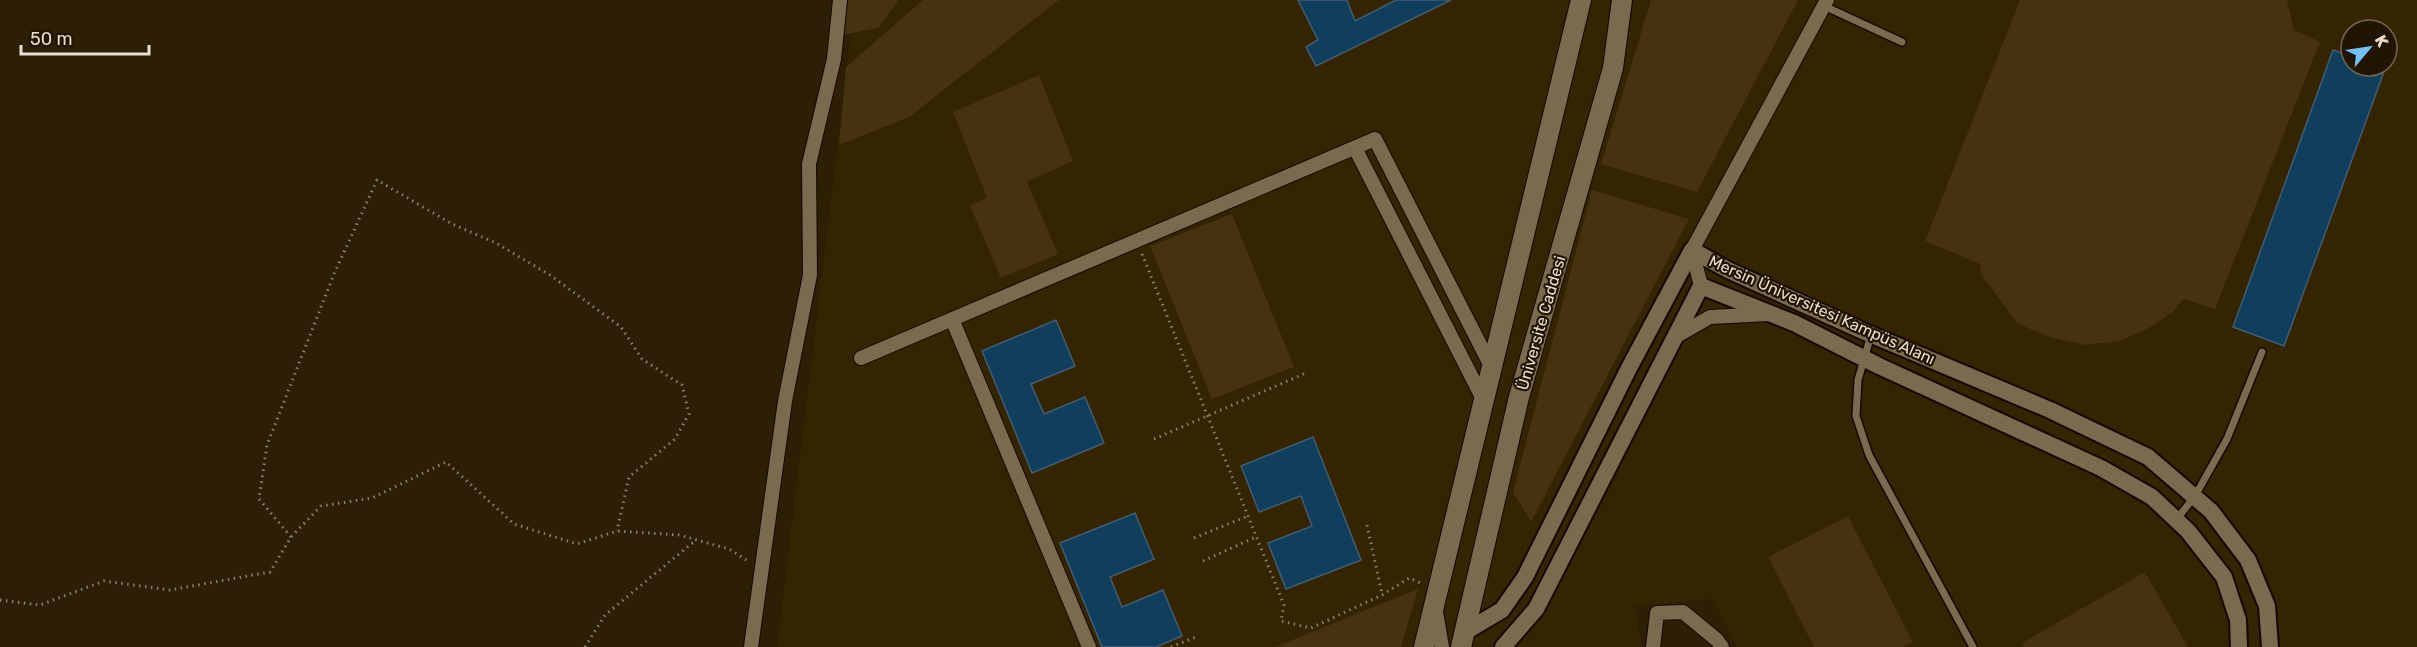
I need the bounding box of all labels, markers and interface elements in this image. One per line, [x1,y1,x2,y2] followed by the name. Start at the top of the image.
[21,18,148,56] scale bar
[2339,18,2399,78] north arrow
[30,28,73,50] text: 50 m
[2371,32,2393,51] text: K
[1706,251,1938,369] street label: Mersin Üniversitesi Kampüs Alanı
[1513,254,1569,392] street label: Üniversite Caddesi

